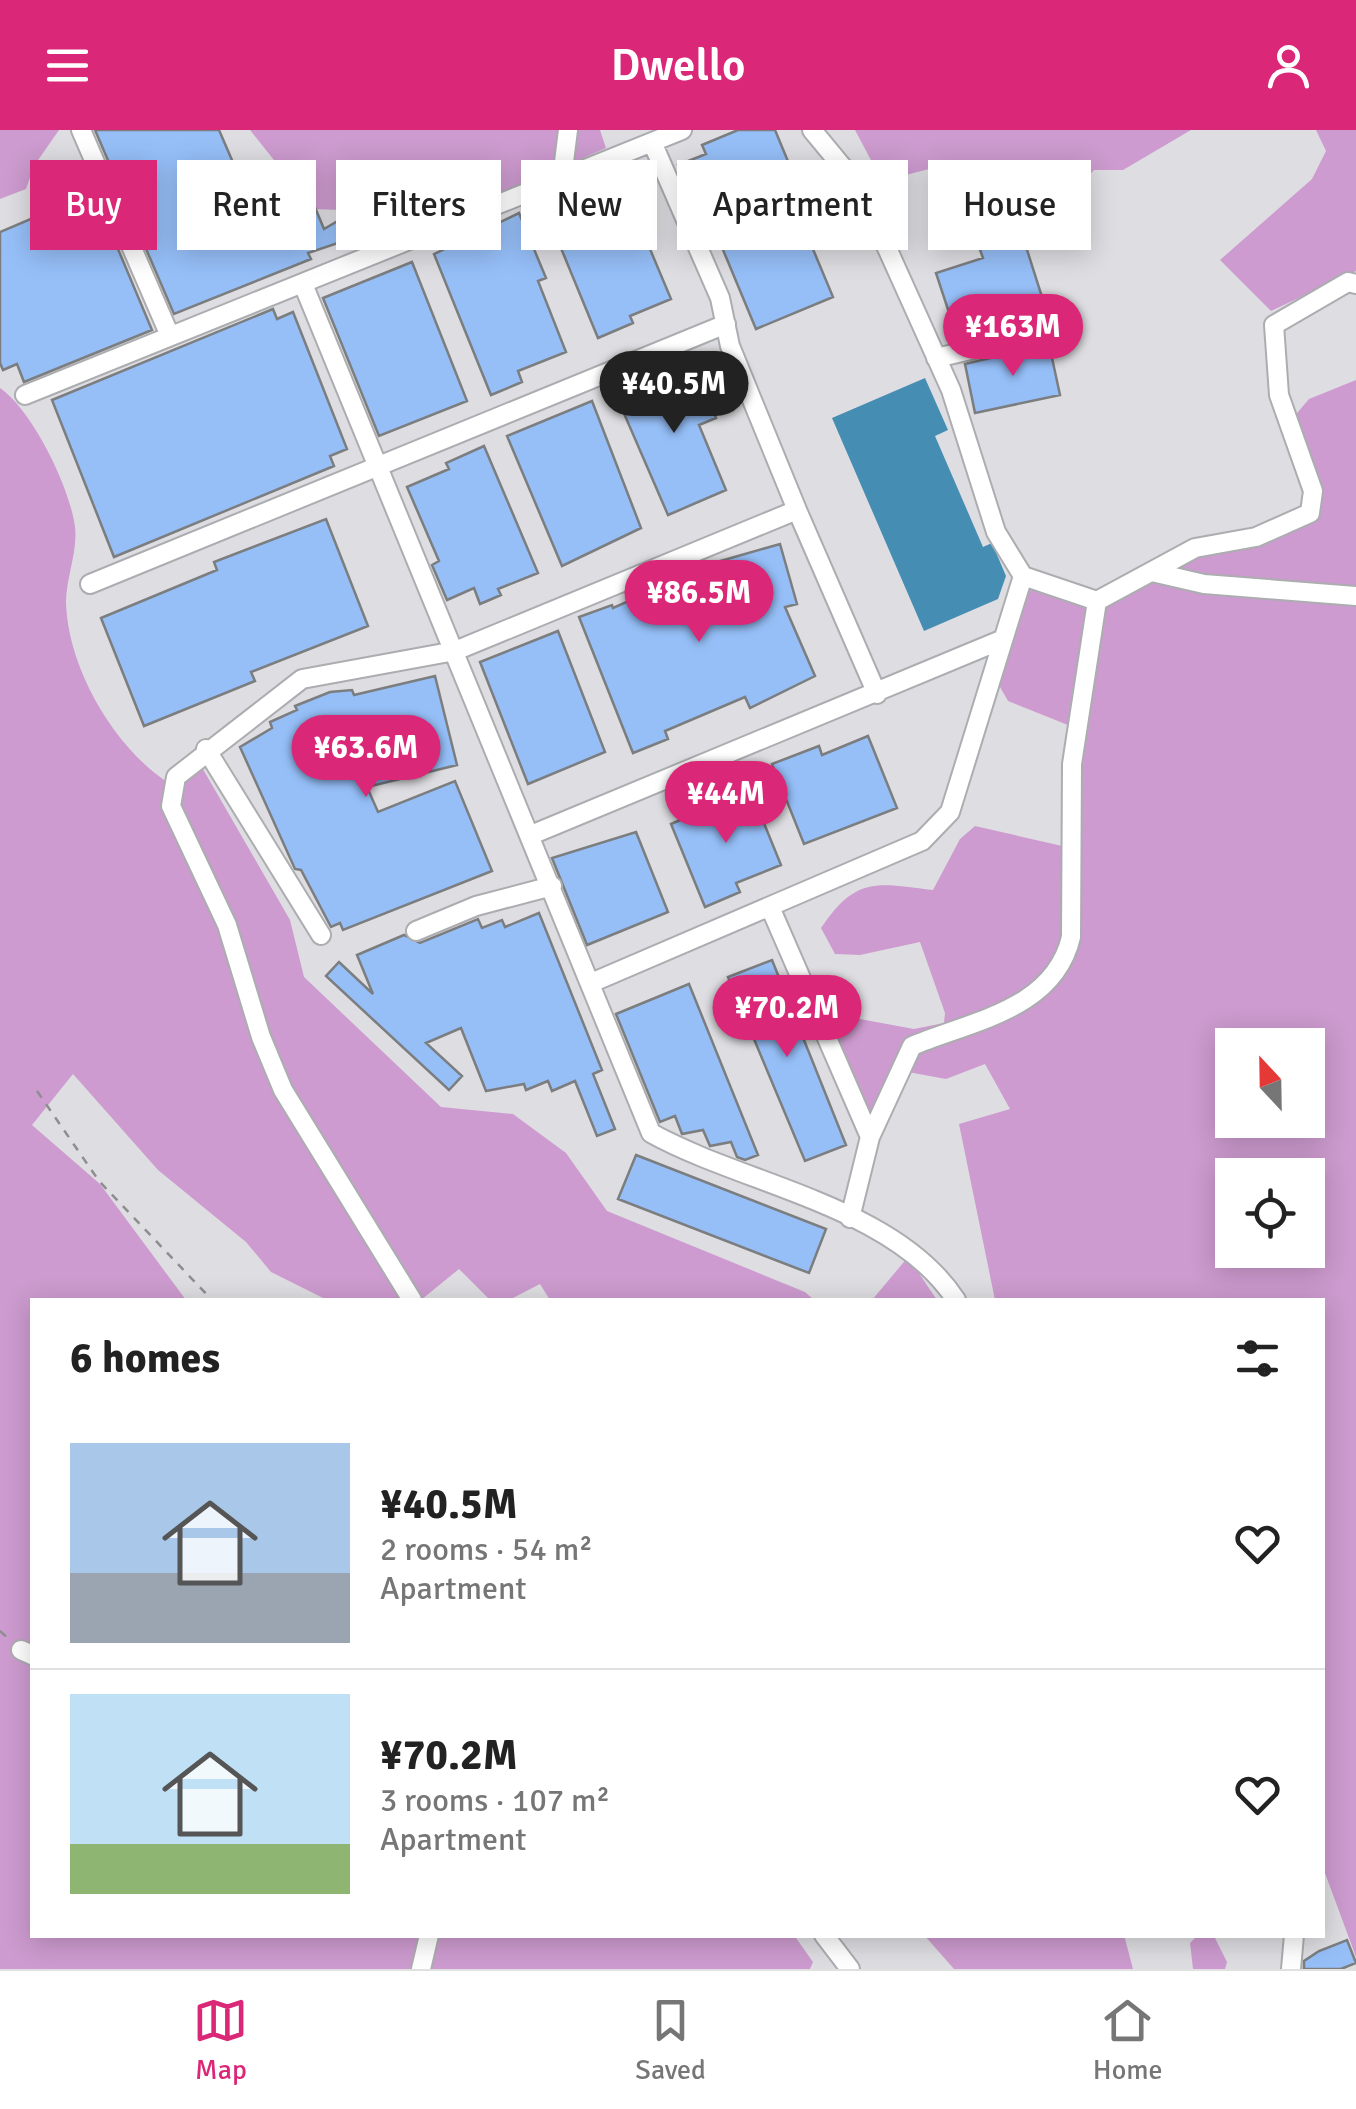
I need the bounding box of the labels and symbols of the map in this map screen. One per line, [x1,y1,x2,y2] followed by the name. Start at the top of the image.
[943,294,1083,379] pin: ¥163M
[593,351,755,436] pin: ¥40.5M
[618,560,780,645] pin: ¥86.5M
[285,715,447,800] pin: ¥63.6M
[667,761,785,846] pin: ¥44M
[706,975,868,1060] pin: ¥70.2M
[1215,1028,1325,1138] north arrow

